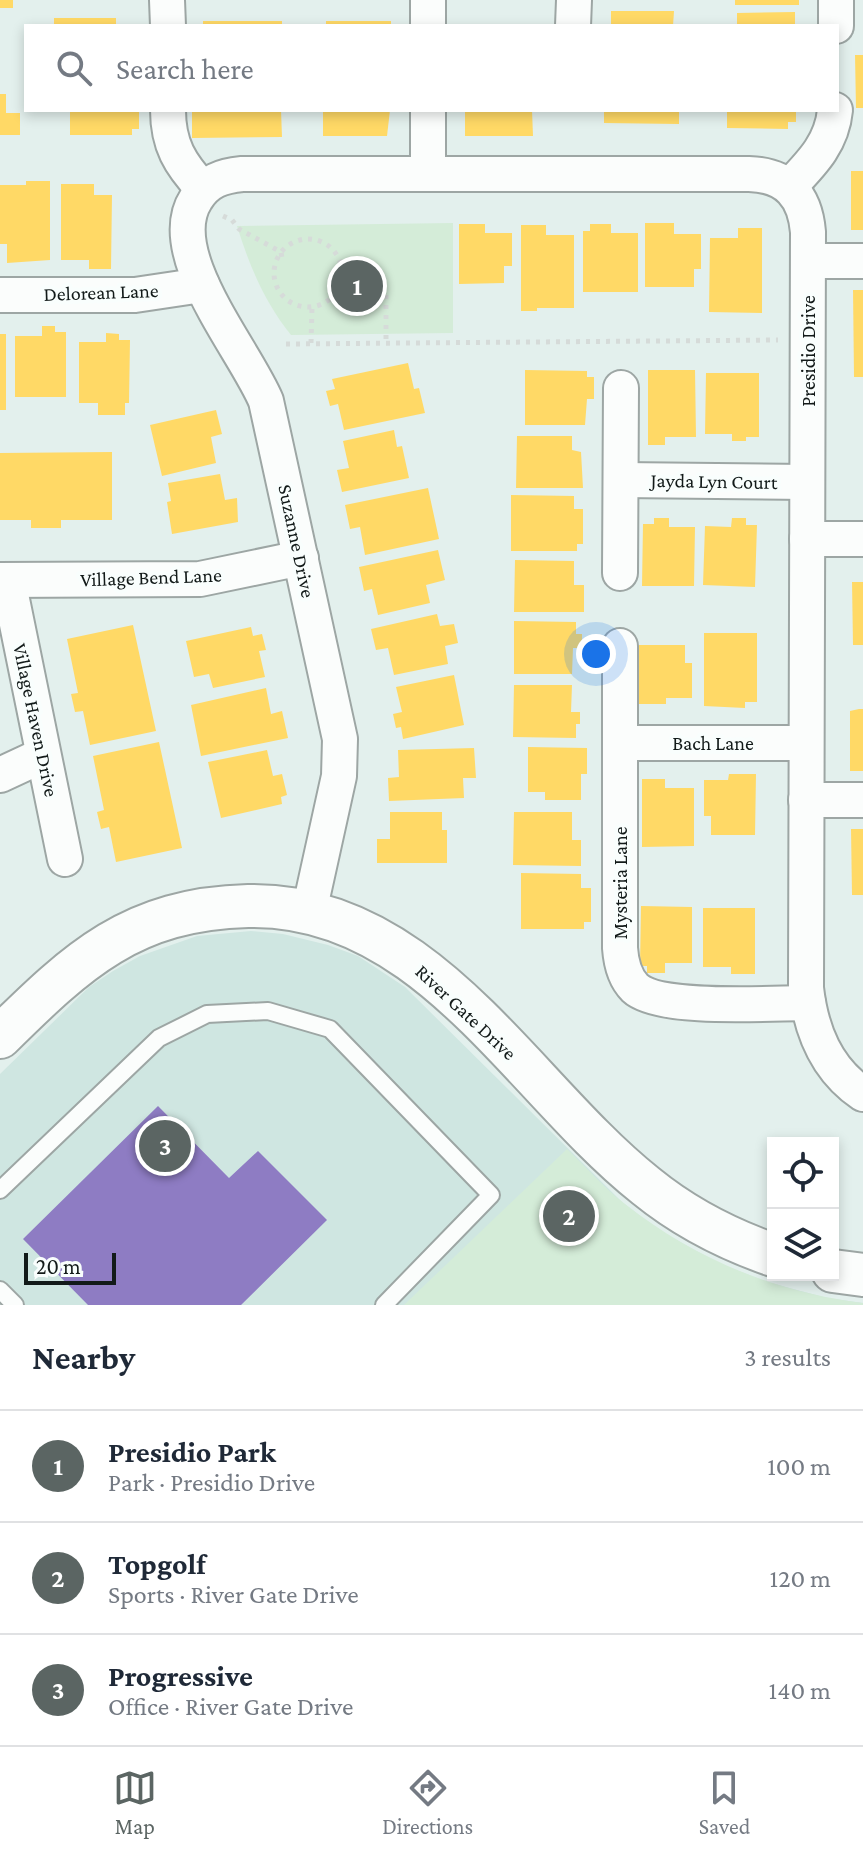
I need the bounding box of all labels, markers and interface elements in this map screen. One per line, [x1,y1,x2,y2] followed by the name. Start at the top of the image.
[24,24,839,112] search box
[52,46,96,90] icon: search
[116,52,254,85] text: Search here
[331,256,383,316] pin: 1
[43,279,159,305] street label: Delorean Lane
[797,295,819,407] street label: Presidio Drive
[648,469,778,494] street label: Jayda Lyn Court
[274,482,320,600] street label: Suzanne Drive
[80,564,222,591] street label: Village Bend Lane
[576,634,616,674] your location
[8,641,63,799] street label: Village Haven Drive
[672,732,754,754] street label: Bach Lane
[609,826,632,939] street label: Mysteria Lane
[411,960,521,1064] street label: River Gate Drive
[139,1116,191,1176] pin: 3
[767,1137,839,1281] map controls
[767,1137,839,1209] button: locate
[543,1186,595,1246] pin: 2
[767,1209,839,1281] button: layers
[24,1249,116,1285] scale bar
[36,1254,81,1279] text: 20 m
[32,1339,135,1376] text: Nearby
[744,1343,831,1372] text: 3 results
[108,1435,276,1468] text: Presidio Park
[53,1452,63,1481] text: 1
[767,1452,831,1481] text: 100 m
[108,1468,315,1497] text: Park · Presidio Drive
[108,1547,206,1580] text: Topgolf
[51,1564,65,1593] text: 2
[770,1564,831,1593] text: 120 m
[108,1580,359,1609] text: Sports · River Gate Drive
[108,1659,253,1692] text: Progressive
[52,1676,64,1705] text: 3
[769,1676,831,1705] text: 140 m
[108,1692,353,1721] text: Office · River Gate Drive
[113,1766,157,1839] tab: Map
[382,1766,473,1839] tab: Directions
[699,1766,750,1839] tab: Saved

